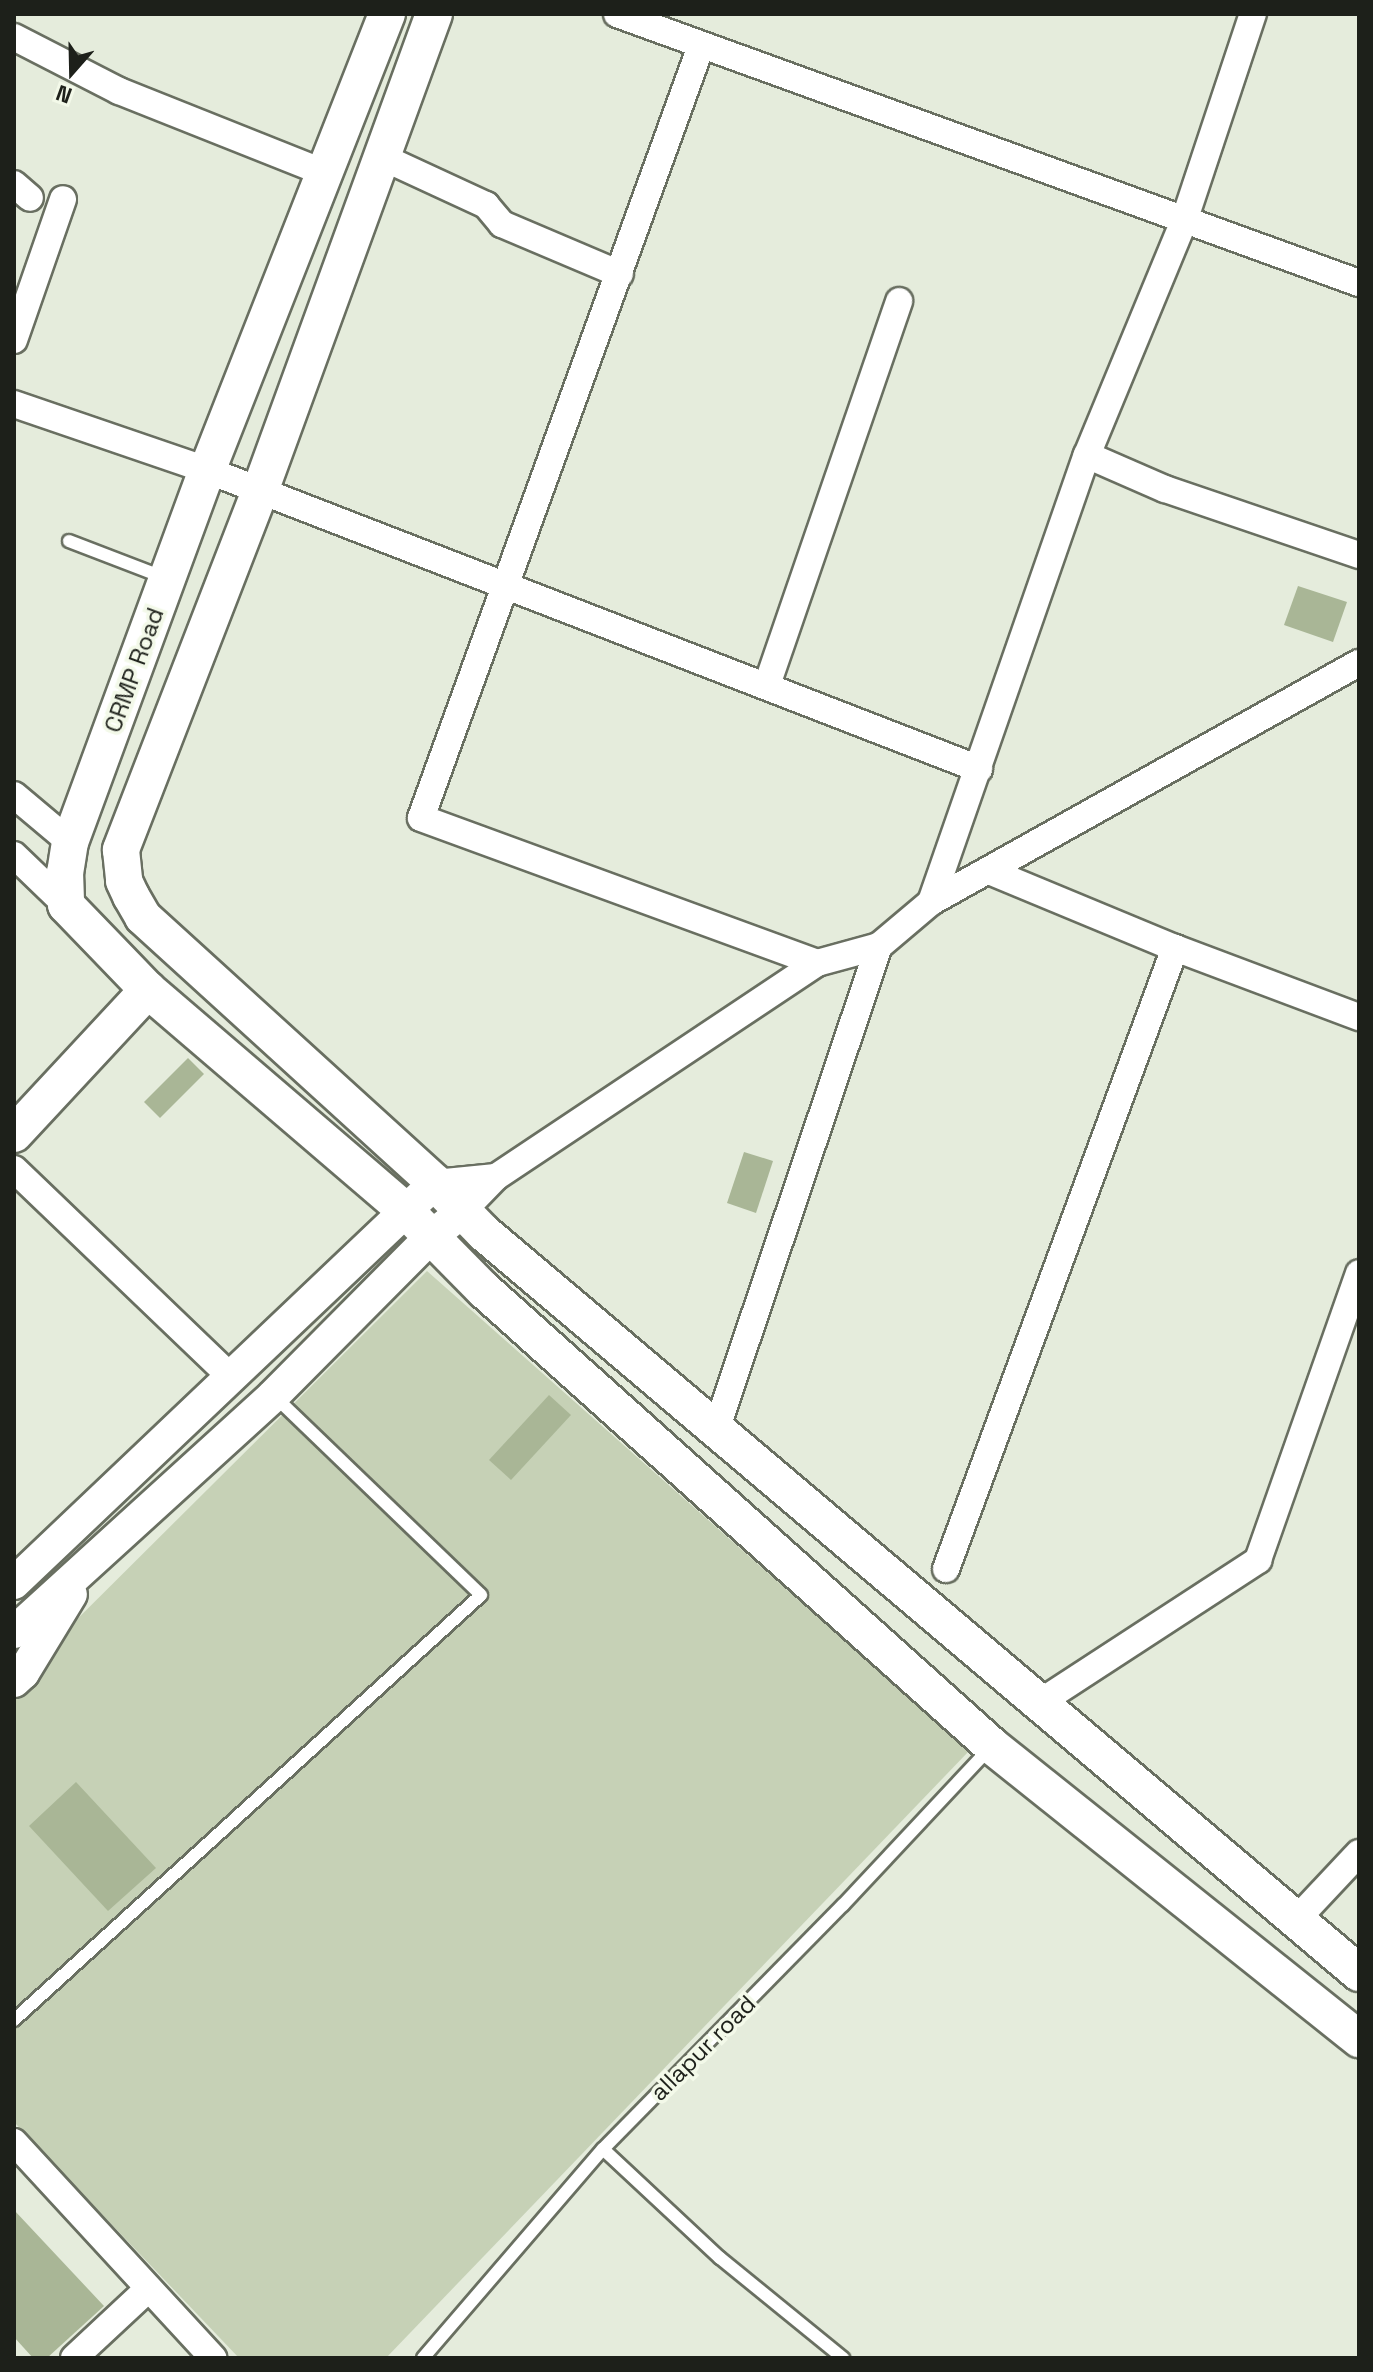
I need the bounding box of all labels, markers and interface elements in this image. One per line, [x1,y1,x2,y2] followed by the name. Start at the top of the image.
[32,32,112,112] north arrow
[52,79,76,110] text: N
[98,604,170,736] street label: CRMP Road
[644,1989,762,2107] street label: allapur road

